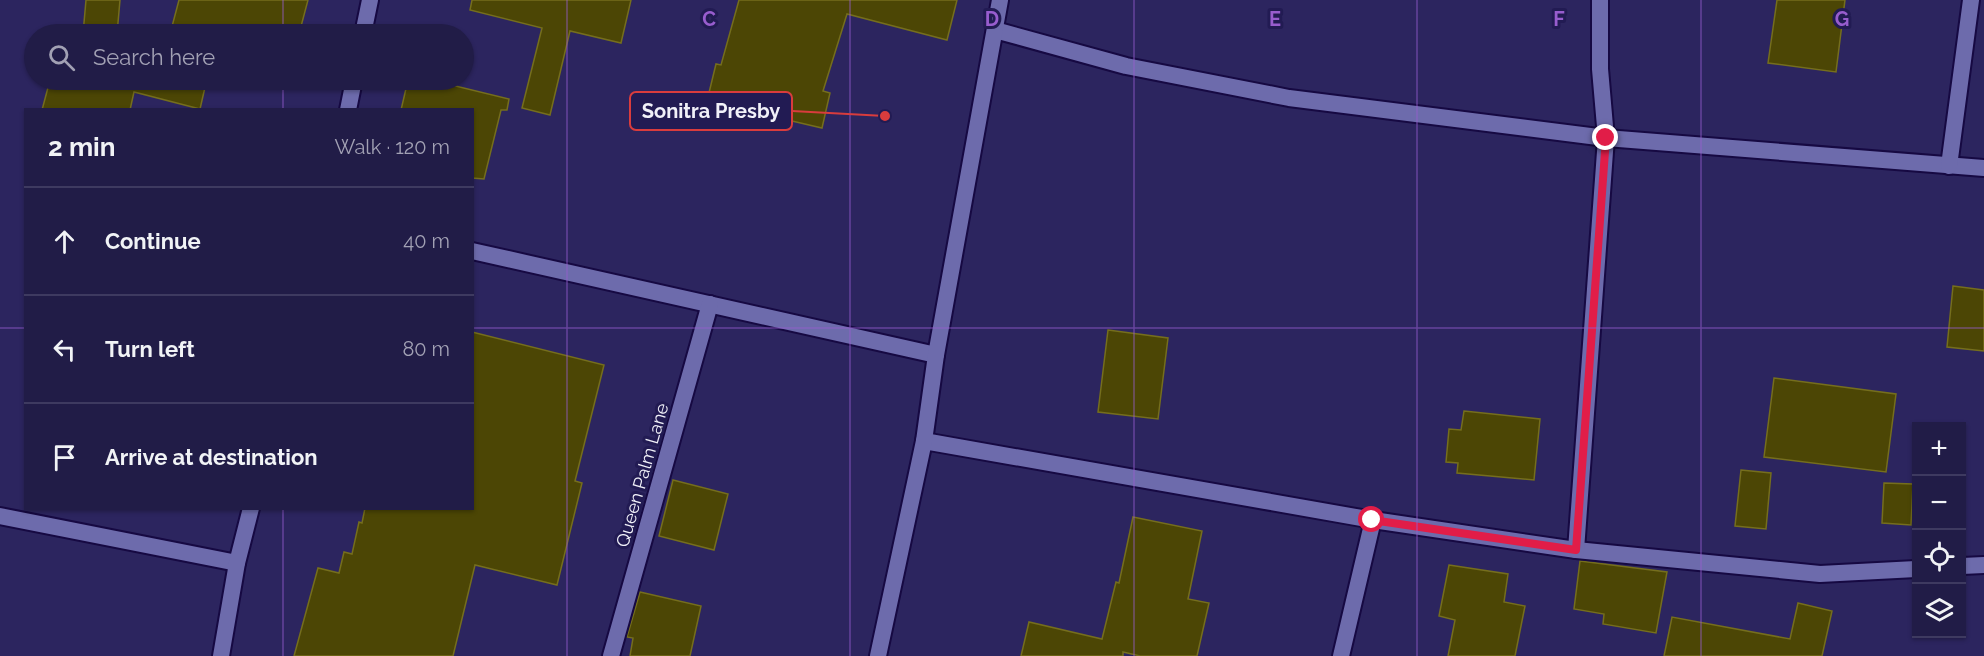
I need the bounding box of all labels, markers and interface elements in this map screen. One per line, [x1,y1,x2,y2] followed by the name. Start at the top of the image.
[702,7,716,31] text: C
[985,7,999,31] text: D
[1269,7,1281,31] text: E
[1553,7,1565,31] text: F
[1835,7,1849,31] text: G
[24,24,474,90] search box
[45,41,78,74] icon: search
[93,44,215,70] text: Search here
[630,92,792,130] callout: Sonitra Presby
[642,99,780,123] text: Sonitra Presby
[1592,124,1618,150] route end
[48,132,115,162] text: 2 min
[335,135,450,159] text: Walk · 120 m
[48,225,81,258] icon: ahead
[105,228,201,254] text: Continue
[403,229,450,253] text: 40 m
[48,333,81,366] icon: left
[105,336,195,362] text: Turn left
[402,337,450,361] text: 80 m
[611,400,673,549] street label: Queen Palm Lane
[1912,422,1966,638] map controls
[1912,422,1966,476] button: +
[48,441,81,474] icon: arrive
[105,444,318,470] text: Arrive at destination
[1912,476,1966,530] button: −
[1358,506,1384,532] route start
[1912,530,1966,584] button: locate
[1912,584,1966,638] button: layers

